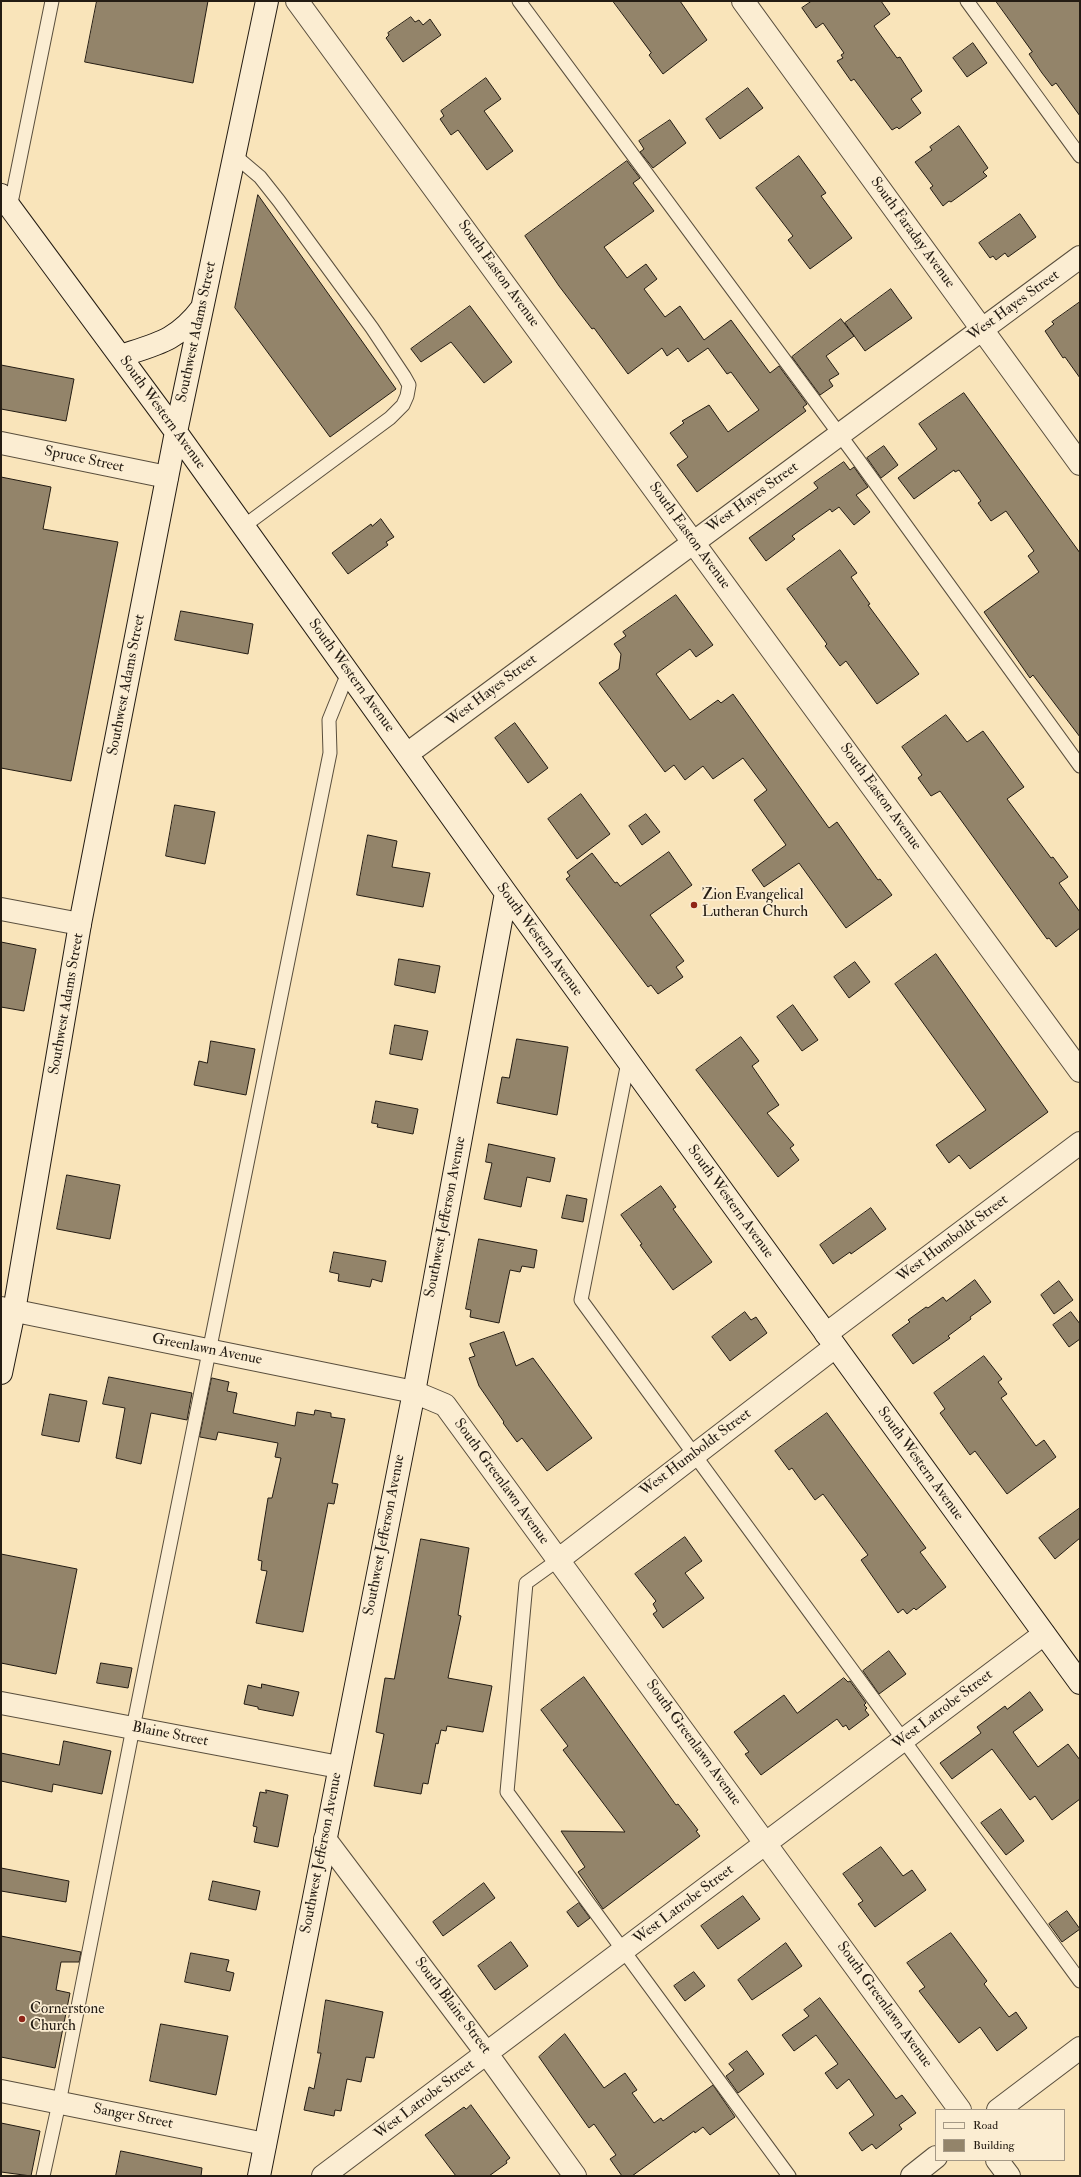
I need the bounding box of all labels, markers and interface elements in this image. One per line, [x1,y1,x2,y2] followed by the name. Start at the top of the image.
[866,174,958,292] street label: South Faraday Avenue
[453,217,543,331] street label: South Easton Avenue
[173,260,221,404] street label: Southwest Adams Street
[965,267,1063,345] street label: West Hayes Street
[115,353,209,473] street label: South Western Avenue
[43,443,125,477] street label: Spruce Street
[704,459,802,537] street label: West Hayes Street
[644,479,734,593] street label: South Easton Avenue
[104,613,150,757] street label: Southwest Adams Street
[304,616,398,736] street label: South Western Avenue
[443,651,541,731] street label: West Hayes Street
[835,740,925,854] street label: South Easton Avenue
[492,880,586,1000] street label: South Western Avenue
[702,887,808,922] place label: Zion Evangelical Lutheran Church
[689,900,699,910] marker: Zion Evangelical Lutheran Church
[46,932,88,1076] street label: Southwest Adams Street
[422,1135,470,1299] street label: Southwest Jefferson Avenue
[683,1142,777,1262] street label: South Western Avenue
[894,1191,1012,1287] street label: West Humboldt Street
[150,1330,264,1370] street label: Greenlawn Avenue
[873,1404,967,1524] street label: South Western Avenue
[637,1405,755,1501] street label: West Humboldt Street
[449,1416,553,1548] street label: South Greenlawn Avenue
[361,1453,409,1617] street label: Southwest Jefferson Avenue
[889,1666,997,1754] street label: West Latrobe Street
[641,1677,745,1809] street label: South Greenlawn Avenue
[130,1719,210,1751] street label: Blaine Street
[298,1771,346,1935] street label: Southwest Jefferson Avenue
[630,1861,738,1949] street label: West Latrobe Street
[832,1939,936,2071] street label: South Greenlawn Avenue
[410,1954,494,2058] street label: South Blaine Street
[30,2001,105,2036] place label: Cornerstone Church
[17,2014,27,2024] marker: Cornerstone Church
[371,2056,479,2144] street label: West Latrobe Street
[92,2100,174,2134] street label: Sanger Street
[935,2109,1065,2161] legend
[973,2118,998,2133] text: Road
[973,2138,1014,2153] text: Building

